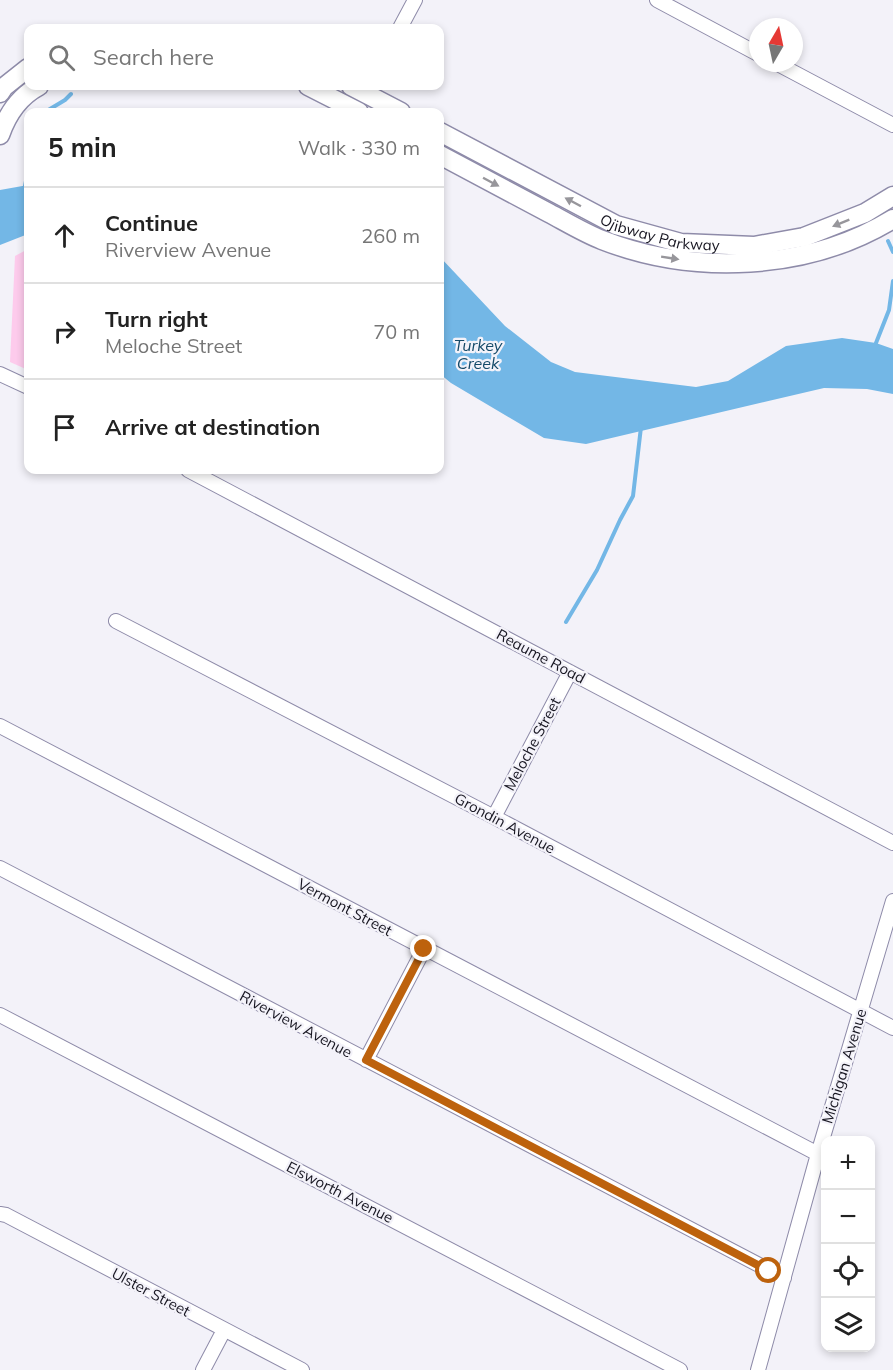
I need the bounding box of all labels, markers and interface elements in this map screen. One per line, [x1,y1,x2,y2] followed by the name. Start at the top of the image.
[749,18,803,72] north arrow
[24,24,444,90] search box
[45,41,78,74] icon: search
[93,43,214,71] text: Search here
[48,131,117,164] text: 5 min
[298,135,420,160] text: Walk · 330 m
[483,177,500,187] one-way arrow
[565,198,582,207] one-way arrow
[105,209,198,237] text: Continue
[597,209,720,254] street label: Ojibway Parkway
[832,218,850,228] one-way arrow
[48,219,81,252] icon: ahead
[361,223,420,248] text: 260 m
[105,237,271,262] text: Riverview Avenue
[660,254,679,263] one-way arrow
[105,305,208,333] text: Turn right
[48,315,81,348] icon: right
[373,319,420,344] text: 70 m
[105,333,242,358] text: Meloche Street
[454,335,503,373] water label: Turkey Creek
[48,411,81,444] icon: arrive
[105,413,320,441] text: Arrive at destination
[493,625,589,687] street label: Reaume Road
[499,694,565,794] street label: Meloche Street
[451,789,559,857] street label: Grondin Avenue
[294,874,396,940] street label: Vermont Street
[410,935,436,961] route end
[237,986,355,1062] street label: Riverview Avenue
[817,1006,871,1126] street label: Michigan Avenue
[821,1136,875,1352] map controls
[821,1136,875,1190] button: +
[283,1157,397,1227] street label: Elsworth Avenue
[821,1190,875,1244] button: −
[821,1244,875,1298] button: locate
[755,1257,781,1283] route start
[109,1263,193,1321] street label: Ulster Street
[821,1298,875,1352] button: layers

